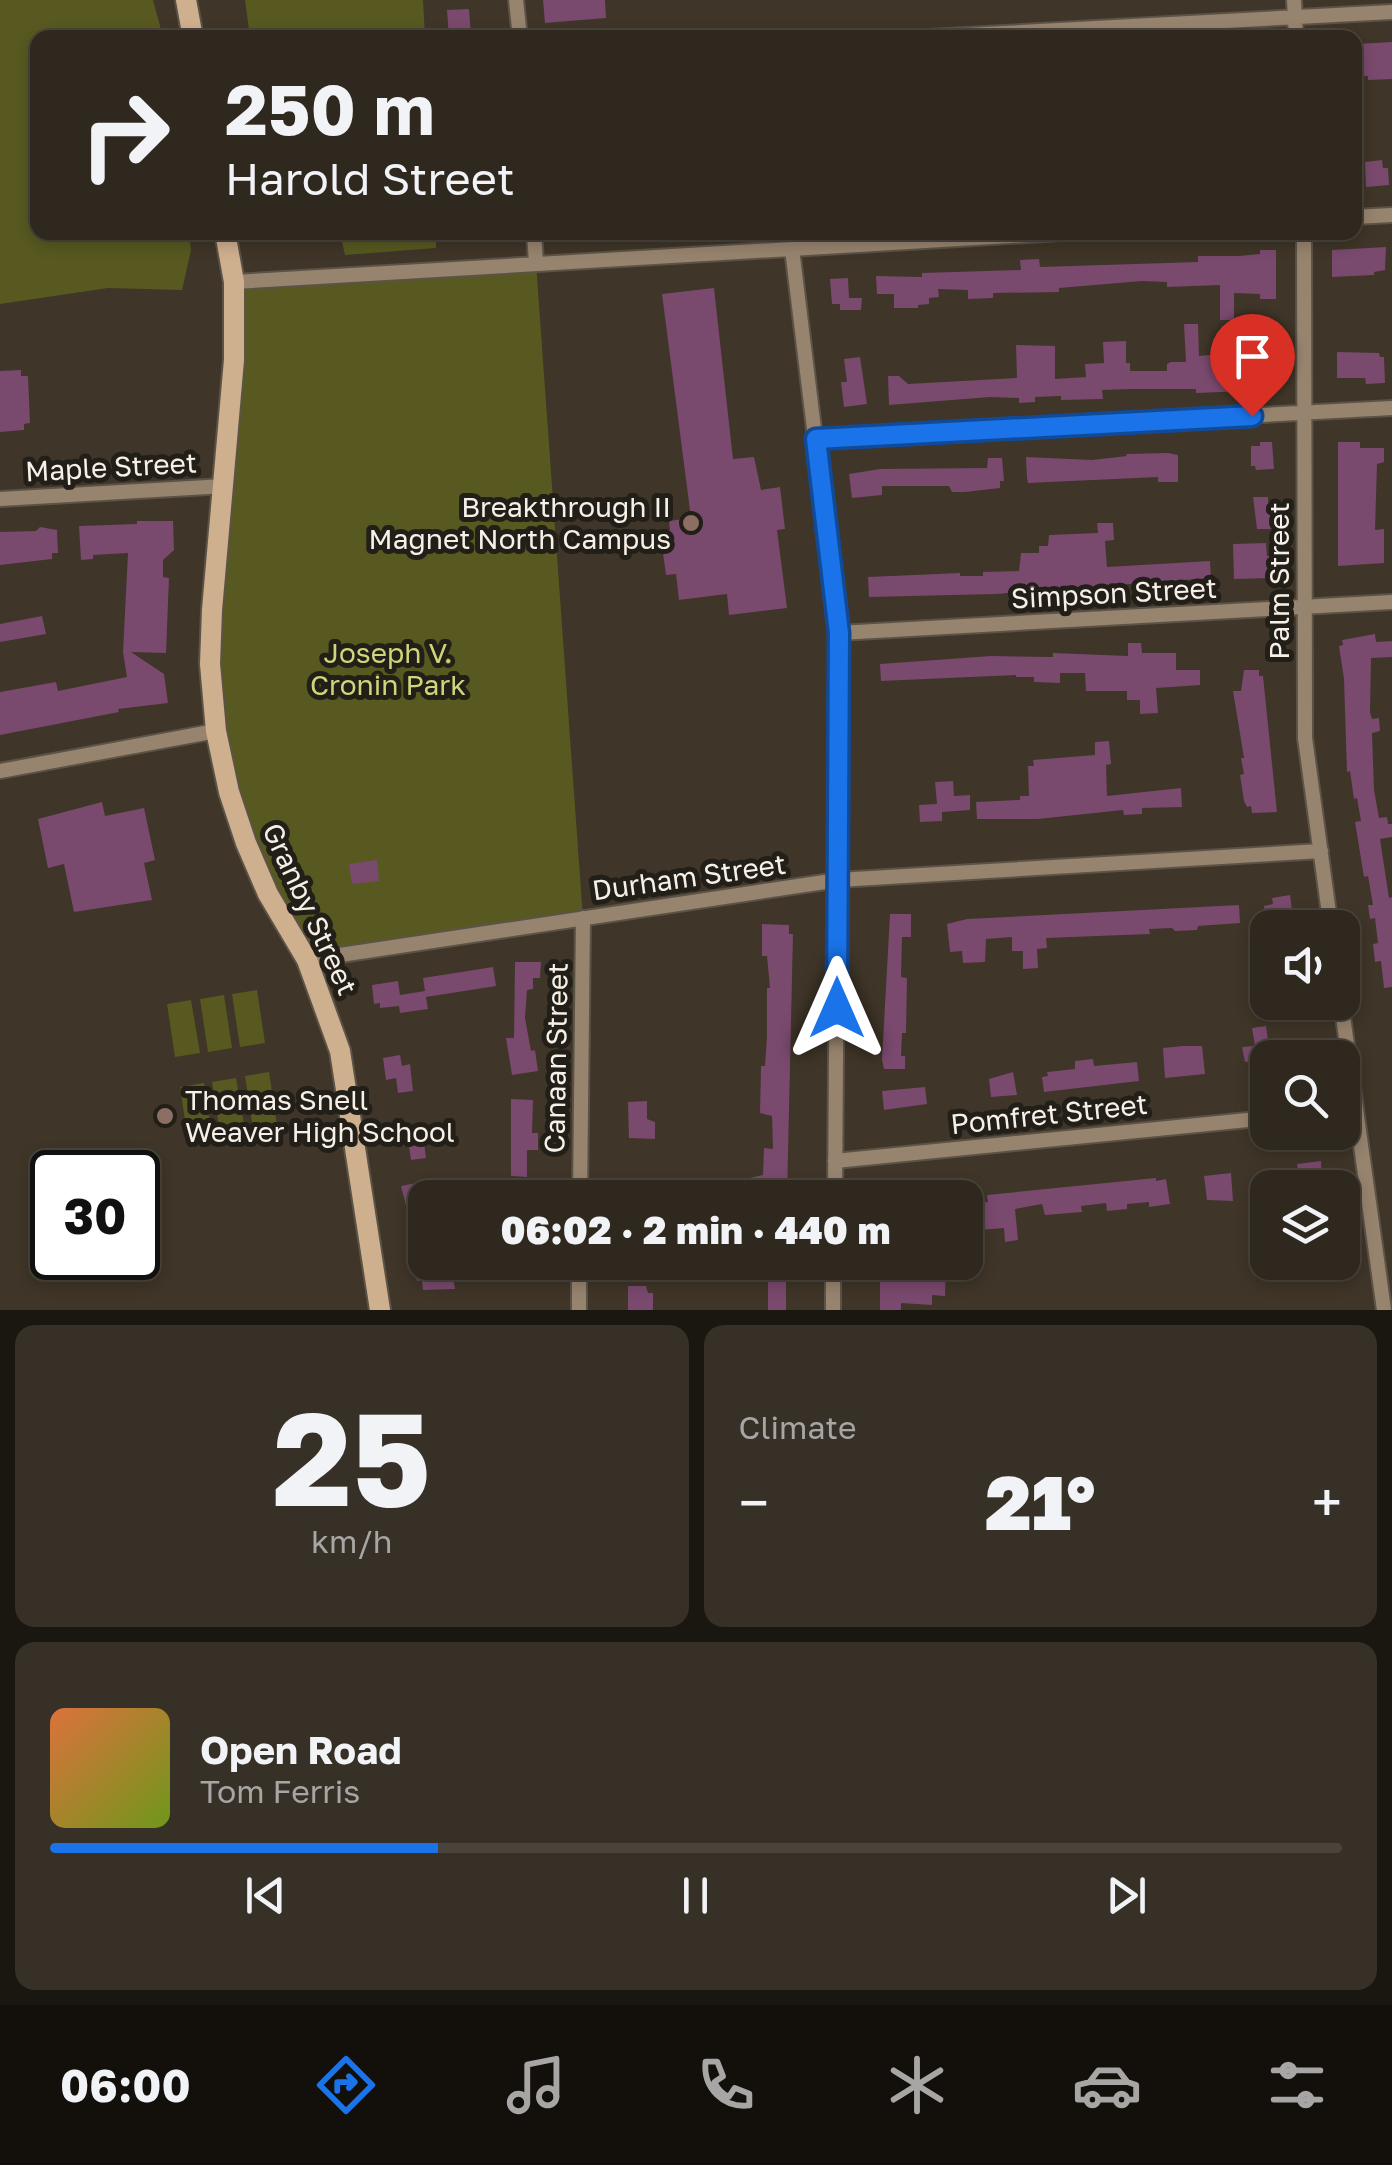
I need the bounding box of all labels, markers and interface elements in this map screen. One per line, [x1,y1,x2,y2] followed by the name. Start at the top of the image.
[225,66,435,150] text: 250 m
[60,70,190,200] icon: right
[225,151,515,205] text: Harold Street
[1210,314,1295,417] pin
[1225,329,1280,384] icon: arrive
[24,446,198,487] street label: Maple Street
[369,490,671,555] place label: Breakthrough II Magnet North Campus
[1262,502,1295,660] street label: Palm Street
[680,512,702,534] marker: Breakthrough II Magnet North Campus
[1010,571,1218,614] street label: Simpson Street
[310,636,466,701] park label: Joseph V. Cronin Park
[256,818,365,1000] street label: Granby Street
[590,847,788,906] street label: Durham Street
[1250,910,1360,1280] map controls
[1250,910,1360,1020] button: sound
[785,956,889,1060] position arrow
[537,962,574,1154] street label: Canaan Street
[1250,1040,1360,1150] button: search
[185,1083,455,1148] place label: Thomas Snell Weaver High School
[949,1087,1149,1140] street label: Pomfret Street
[154,1105,176,1127] marker: Thomas Snell Weaver High School
[30,1150,160,1280] speed limit sign: 30
[1250,1170,1360,1280] button: layers
[501,1207,890,1252] text: 06:02 · 2 min · 440 m
[272,1379,431,1535] text: 25
[739,1408,857,1446] text: Climate
[985,1456,1095,1547] text: 21°
[739,1469,769,1535] text: −
[1312,1469,1342,1535] text: +
[311,1522,392,1560] text: km/h
[200,1727,402,1772] text: Open Road
[200,1772,360,1810] text: Tom Ferris
[238,1868,293,1923] icon: previous
[668,1868,723,1923] icon: pause
[1099,1868,1154,1923] icon: next
[311,2050,381,2120] icon: directions
[501,2050,571,2120] icon: music
[691,2050,761,2120] icon: phone
[882,2050,952,2120] icon: climate
[1072,2050,1142,2120] icon: car
[1262,2050,1332,2120] icon: filters
[60,2058,191,2112] text: 06:00

